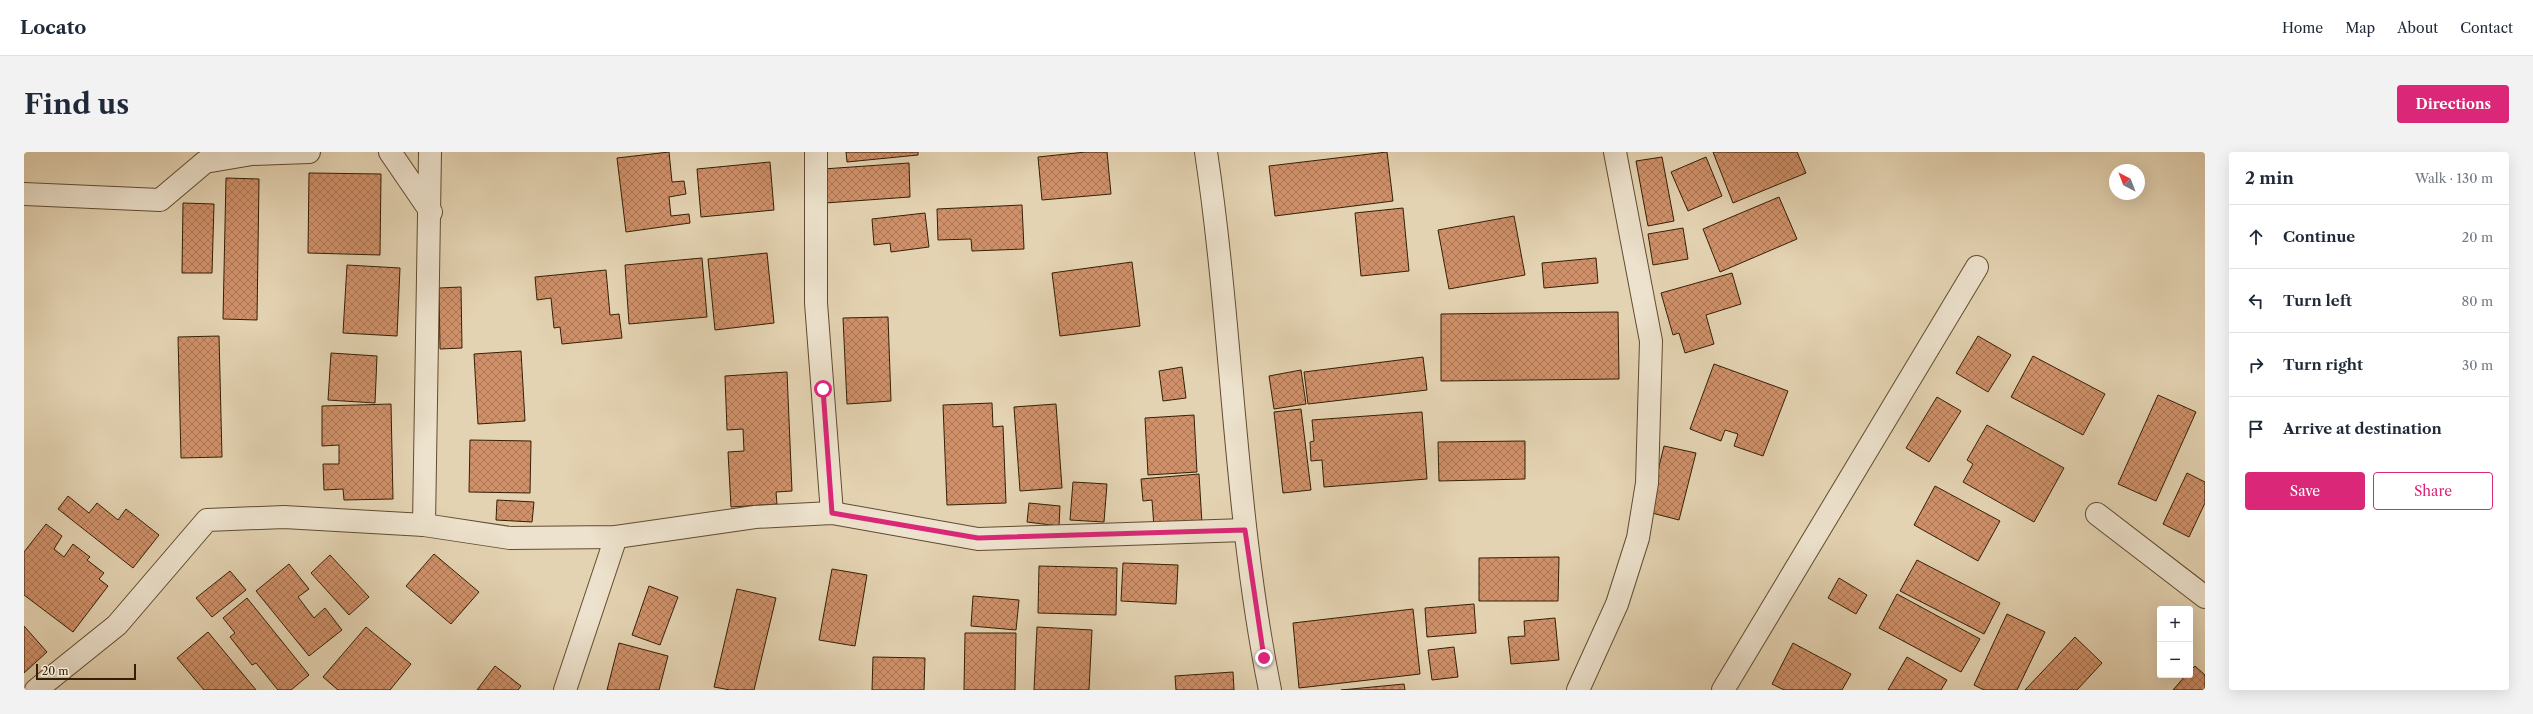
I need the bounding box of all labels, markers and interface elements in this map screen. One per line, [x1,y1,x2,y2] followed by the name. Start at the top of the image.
[20,16,86,39] text: Locato
[2282,19,2323,37] text: Home
[2345,19,2375,37] text: Map
[2397,19,2438,37] text: About
[2460,19,2513,37] text: Contact
[2397,85,2509,123] button: Directions
[24,87,129,121] text: Find us
[2109,164,2145,200] north arrow
[2245,168,2294,188] text: 2 min
[2415,170,2493,186] text: Walk · 130 m
[2245,226,2267,248] icon: ahead
[2283,227,2355,246] text: Continue
[2462,229,2493,245] text: 20 m
[2245,290,2267,312] icon: left
[2283,291,2352,310] text: Turn left
[2461,293,2493,309] text: 80 m
[2245,354,2267,376] icon: right
[2283,355,2363,374] text: Turn right
[2462,357,2493,373] text: 30 m
[814,380,832,398] route start
[2245,418,2267,440] icon: arrive
[2283,419,2442,438] text: Arrive at destination
[2245,472,2365,510] button: Save
[2373,472,2493,510] button: Share
[2157,606,2193,678] map controls
[2157,606,2193,642] button: +
[2157,642,2193,678] button: −
[1255,649,1273,667] route end
[36,662,136,681] scale bar
[42,664,68,678] text: 20 m

